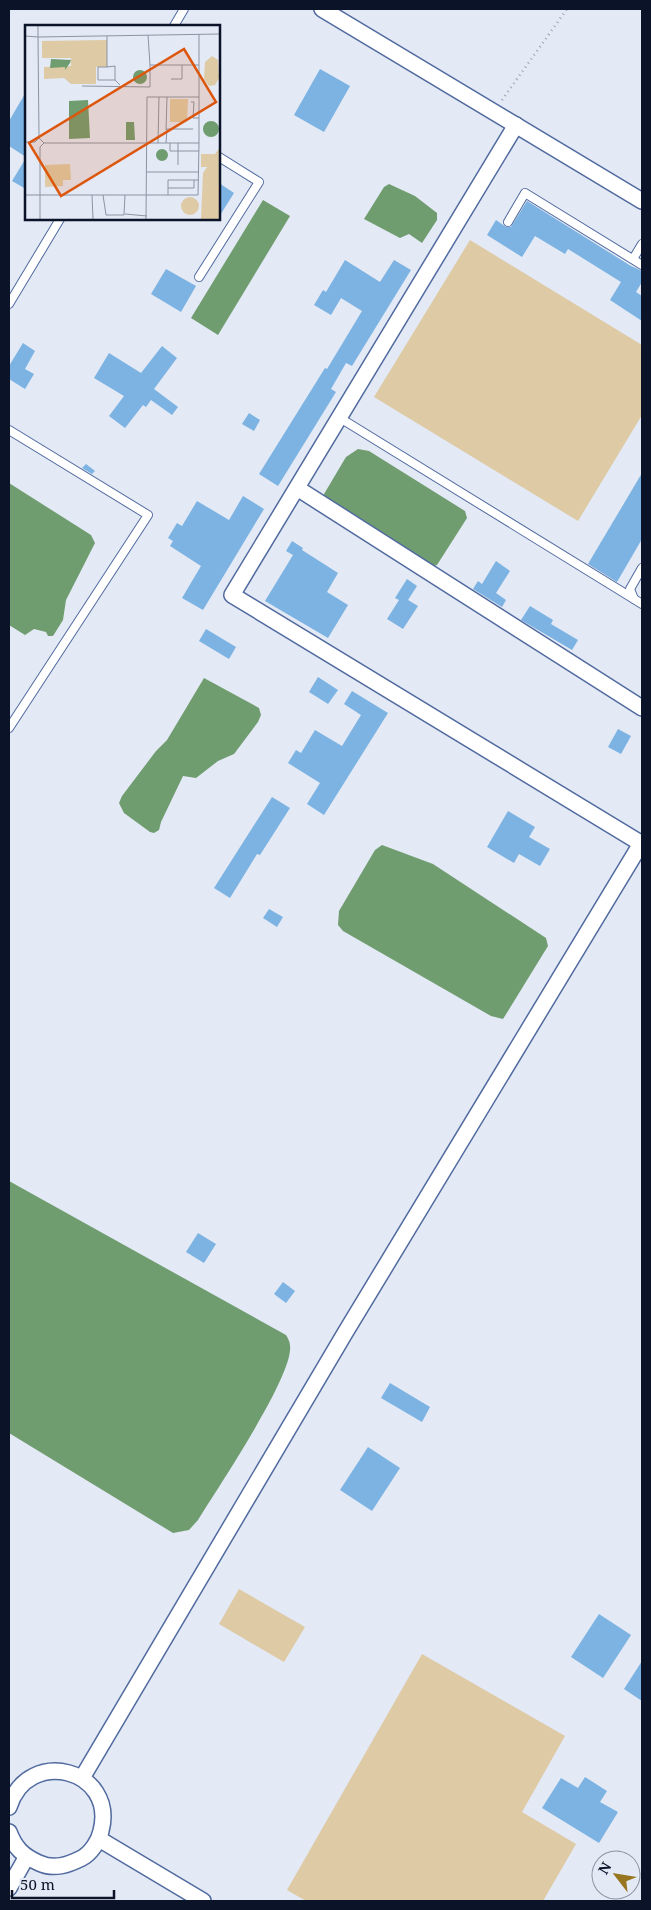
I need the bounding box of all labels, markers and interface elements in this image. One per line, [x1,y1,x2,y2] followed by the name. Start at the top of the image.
[25,25,220,220] inset map
[591,1850,641,1900] north arrow
[593,1858,615,1878] text: N
[12,1868,115,1900] scale bar
[20,1874,55,1894] text: 50 m

